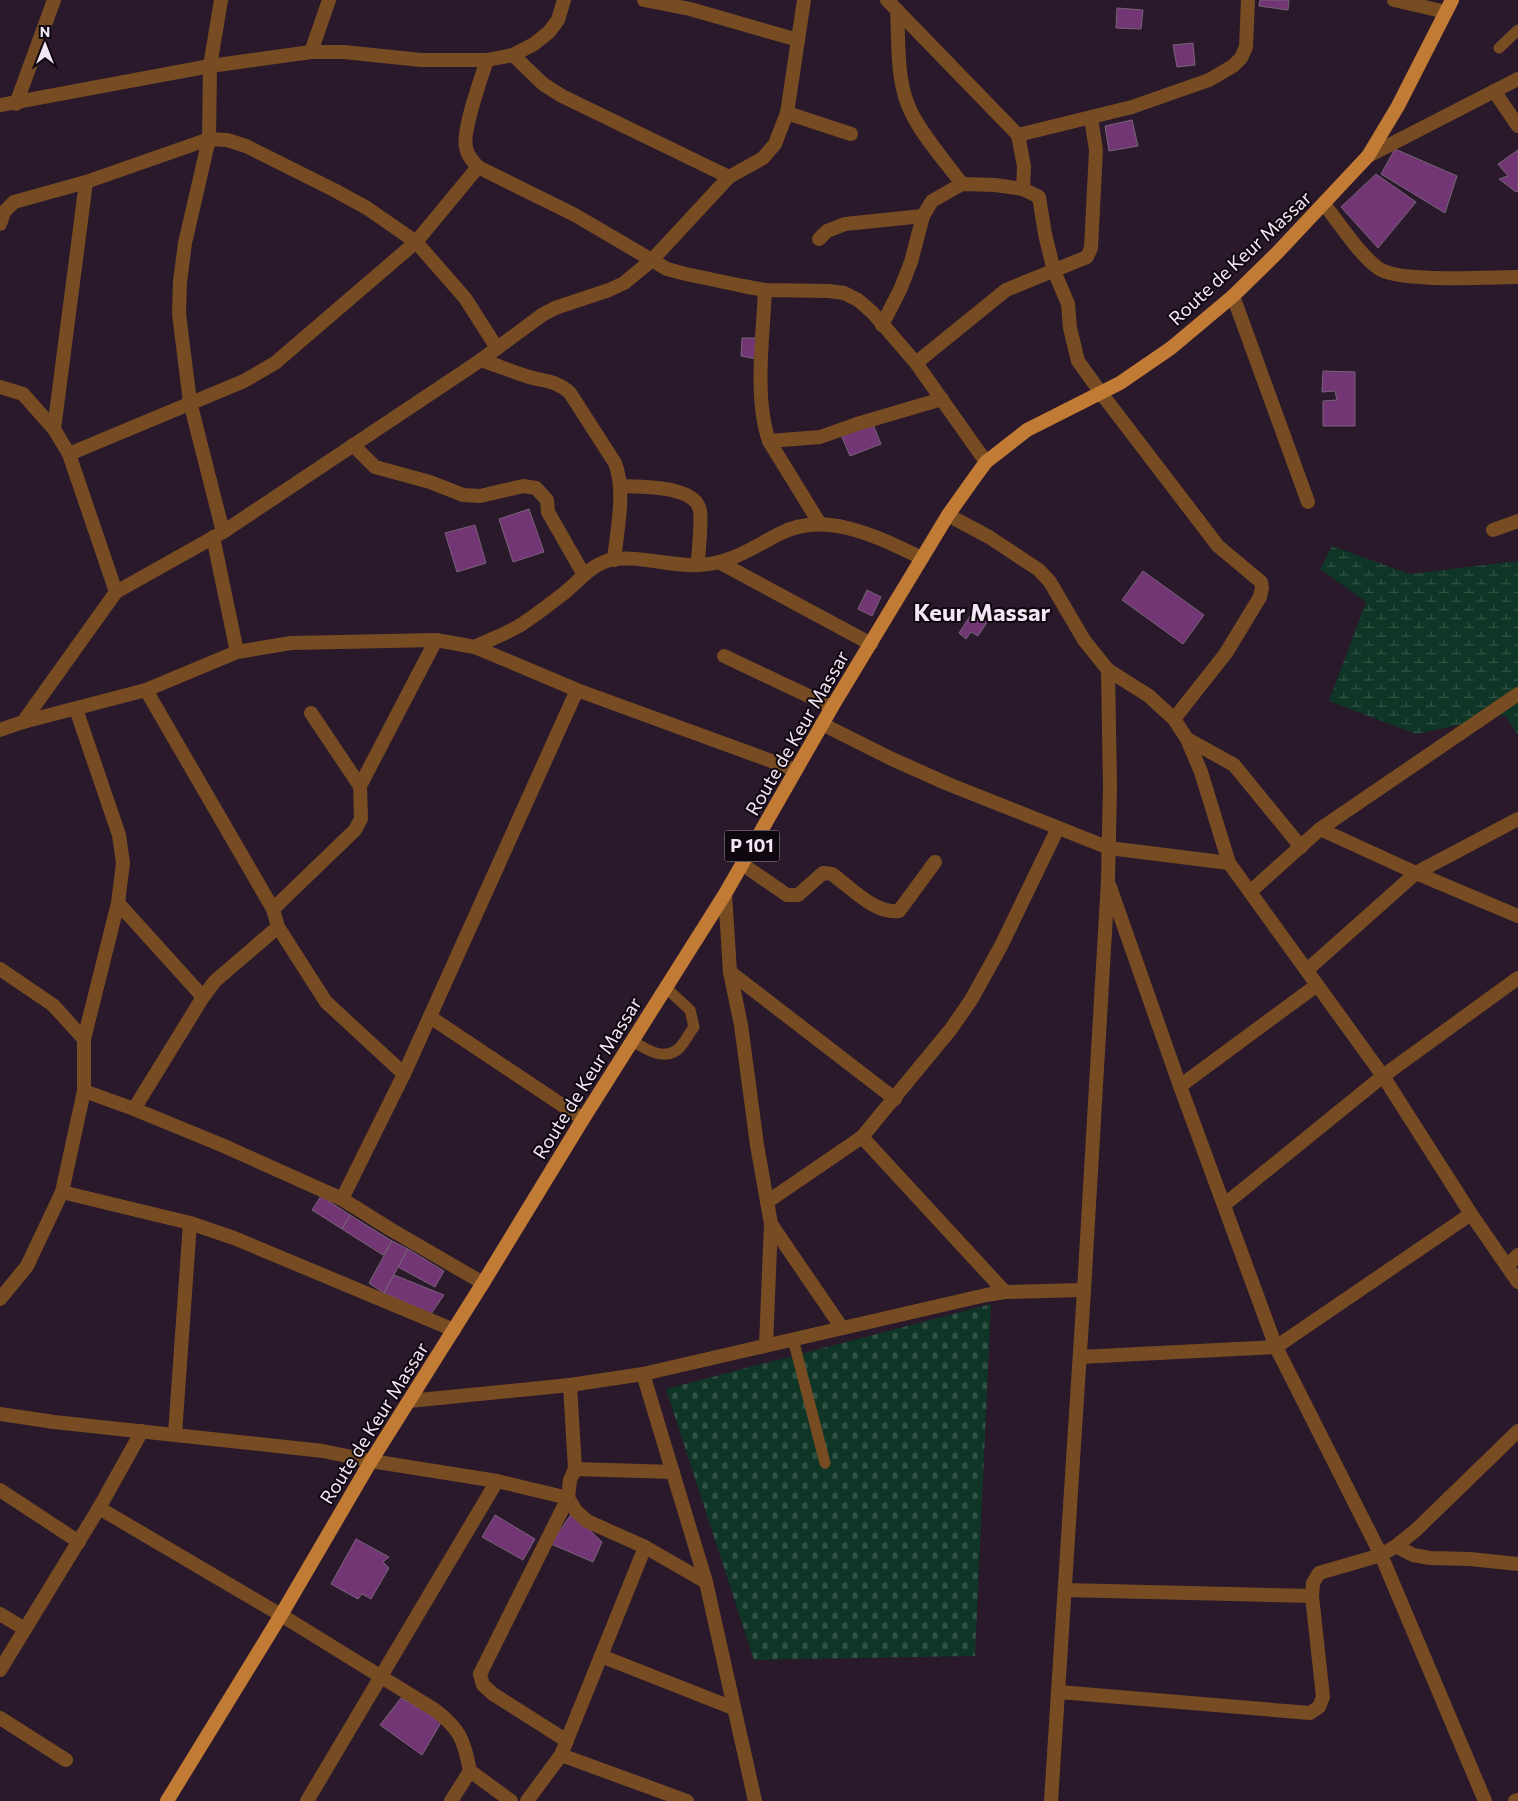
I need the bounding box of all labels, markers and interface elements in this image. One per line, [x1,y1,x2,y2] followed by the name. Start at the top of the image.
[20,20,70,70] north arrow
[40,23,50,40] text: N
[1164,185,1316,330] street label: Route de Keur Massar
[914,597,1051,626] district label: Keur Massar
[740,646,853,819] street label: Route de Keur Massar
[724,830,780,861] road number: P 101
[527,992,646,1163] street label: Route de Keur Massar
[314,1337,433,1508] street label: Route de Keur Massar

